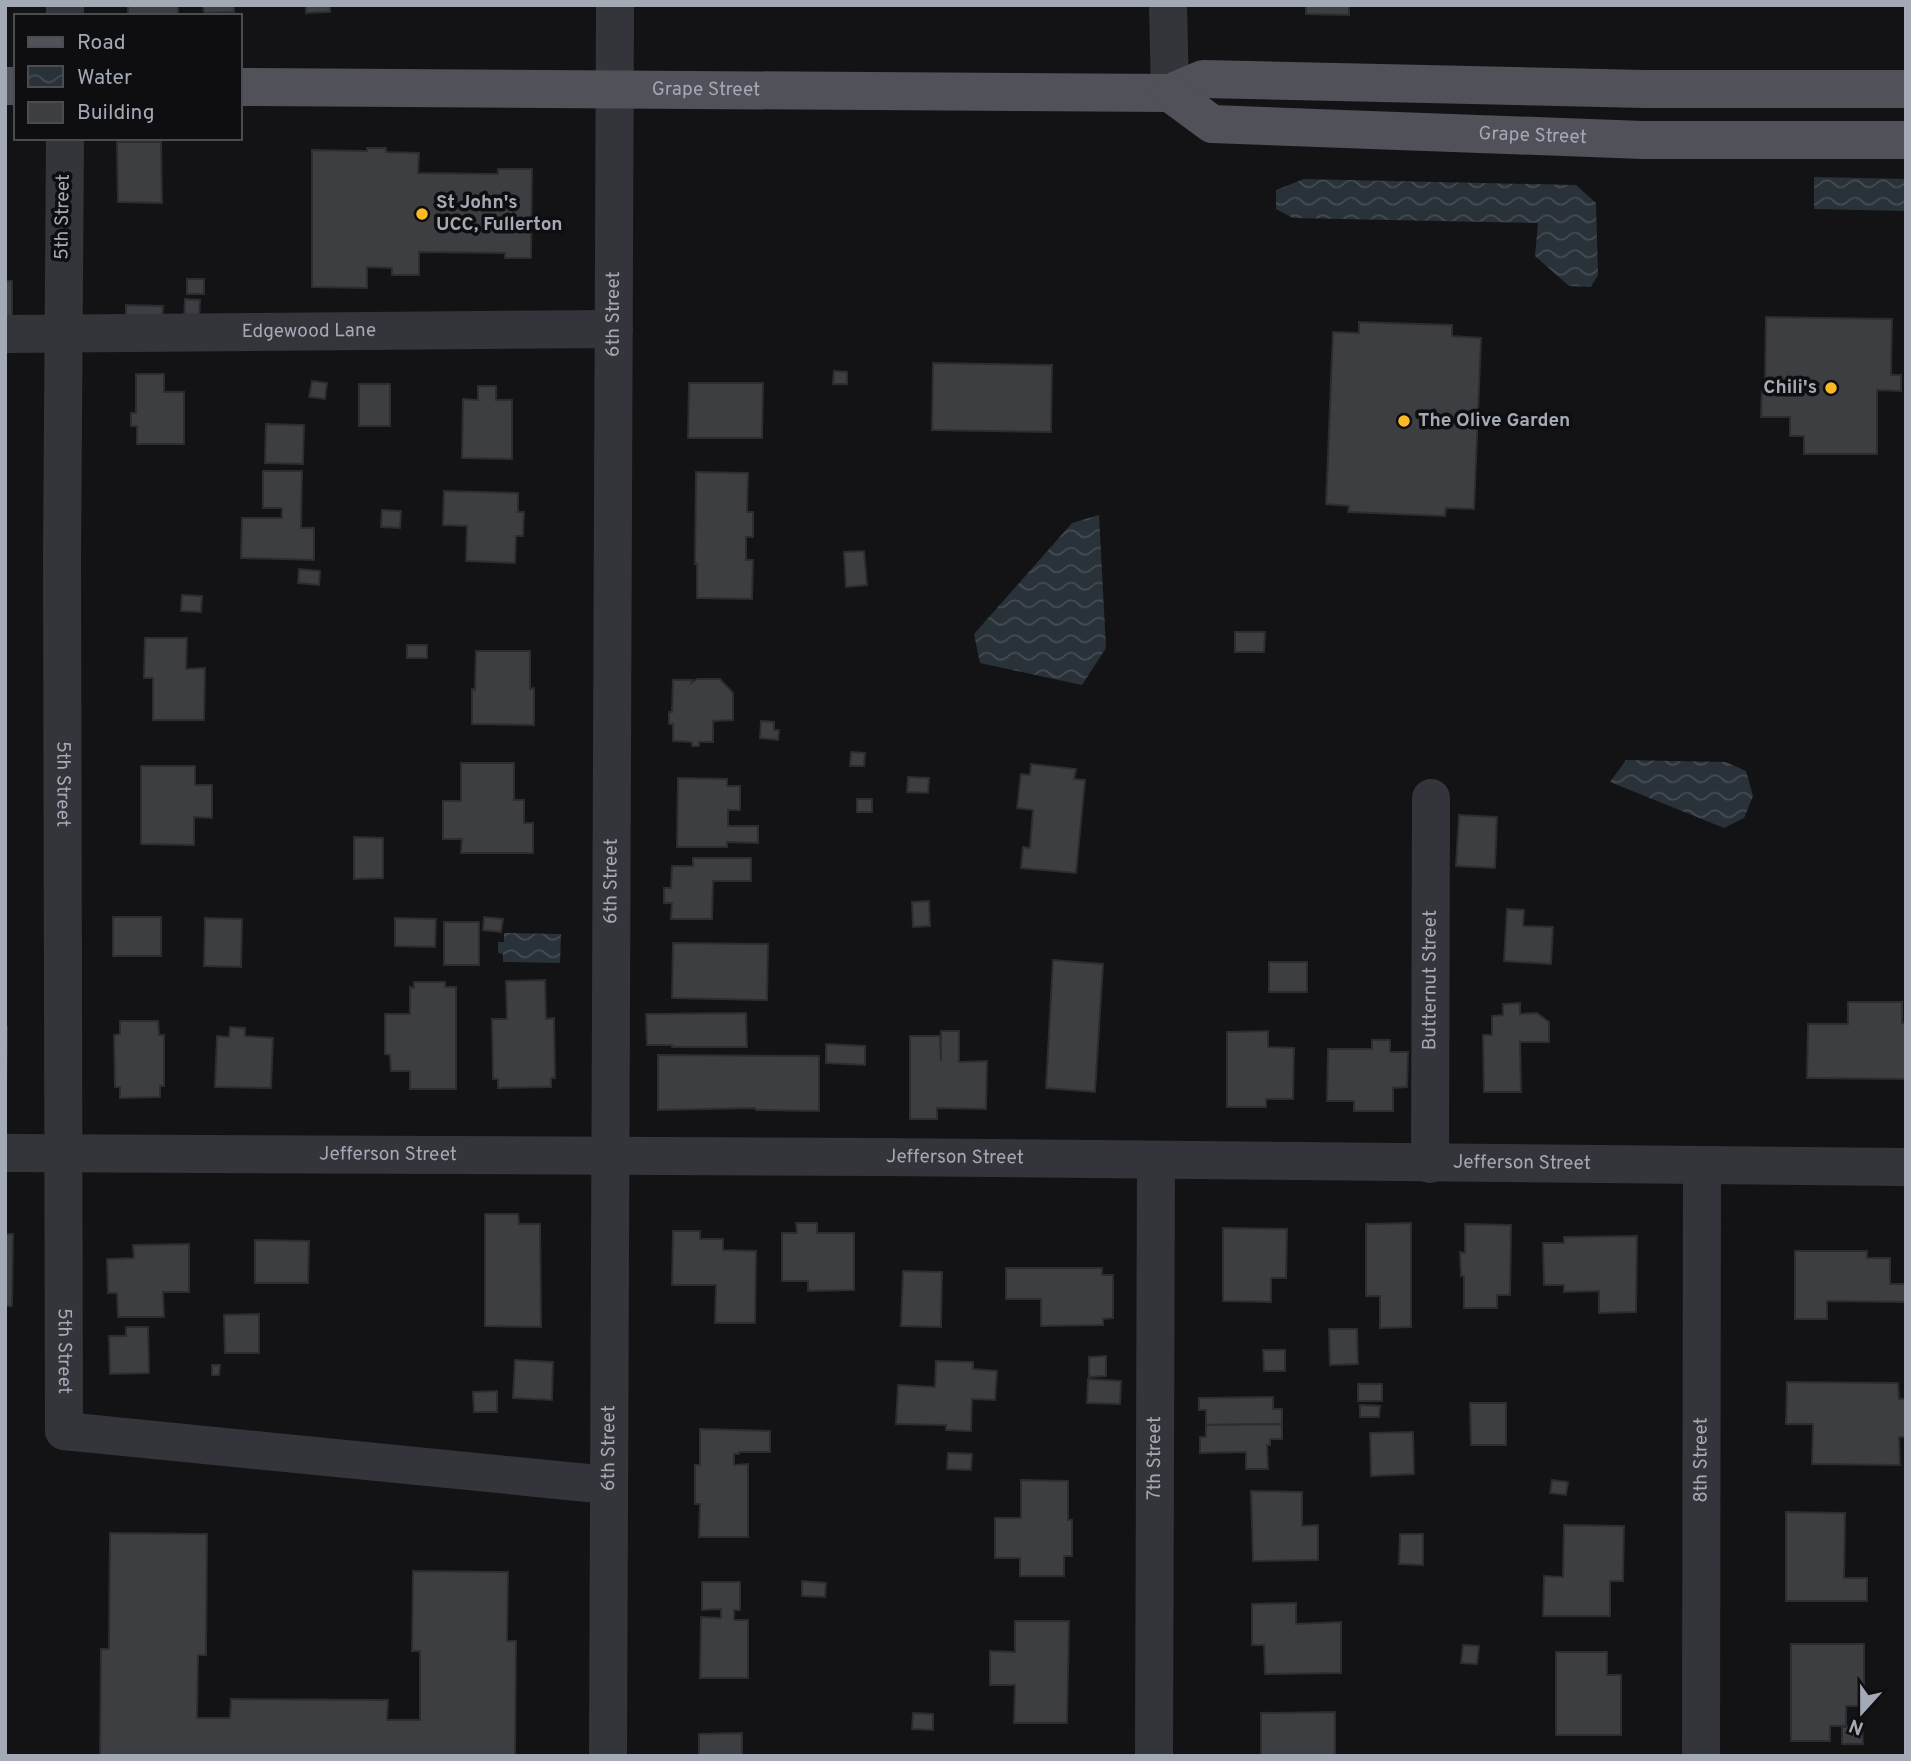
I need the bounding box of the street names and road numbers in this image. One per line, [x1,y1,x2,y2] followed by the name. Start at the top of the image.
[652,78,760,102] street label: Grape Street
[1478,122,1587,150] street label: Grape Street
[50,174,76,260] street label: 5th Street
[602,271,626,357] street label: 6th Street
[242,319,376,344] street label: Edgewood Lane
[50,741,75,827] street label: 5th Street
[599,838,624,924] street label: 6th Street
[1418,910,1443,1050] street label: Butternut Street
[319,1142,457,1167] street label: Jefferson Street
[886,1145,1024,1170] street label: Jefferson Street
[1453,1151,1591,1176] street label: Jefferson Street
[52,1308,76,1394] street label: 5th Street
[597,1405,621,1491] street label: 6th Street
[1143,1416,1167,1500] street label: 7th Street
[1689,1417,1714,1503] street label: 8th Street

